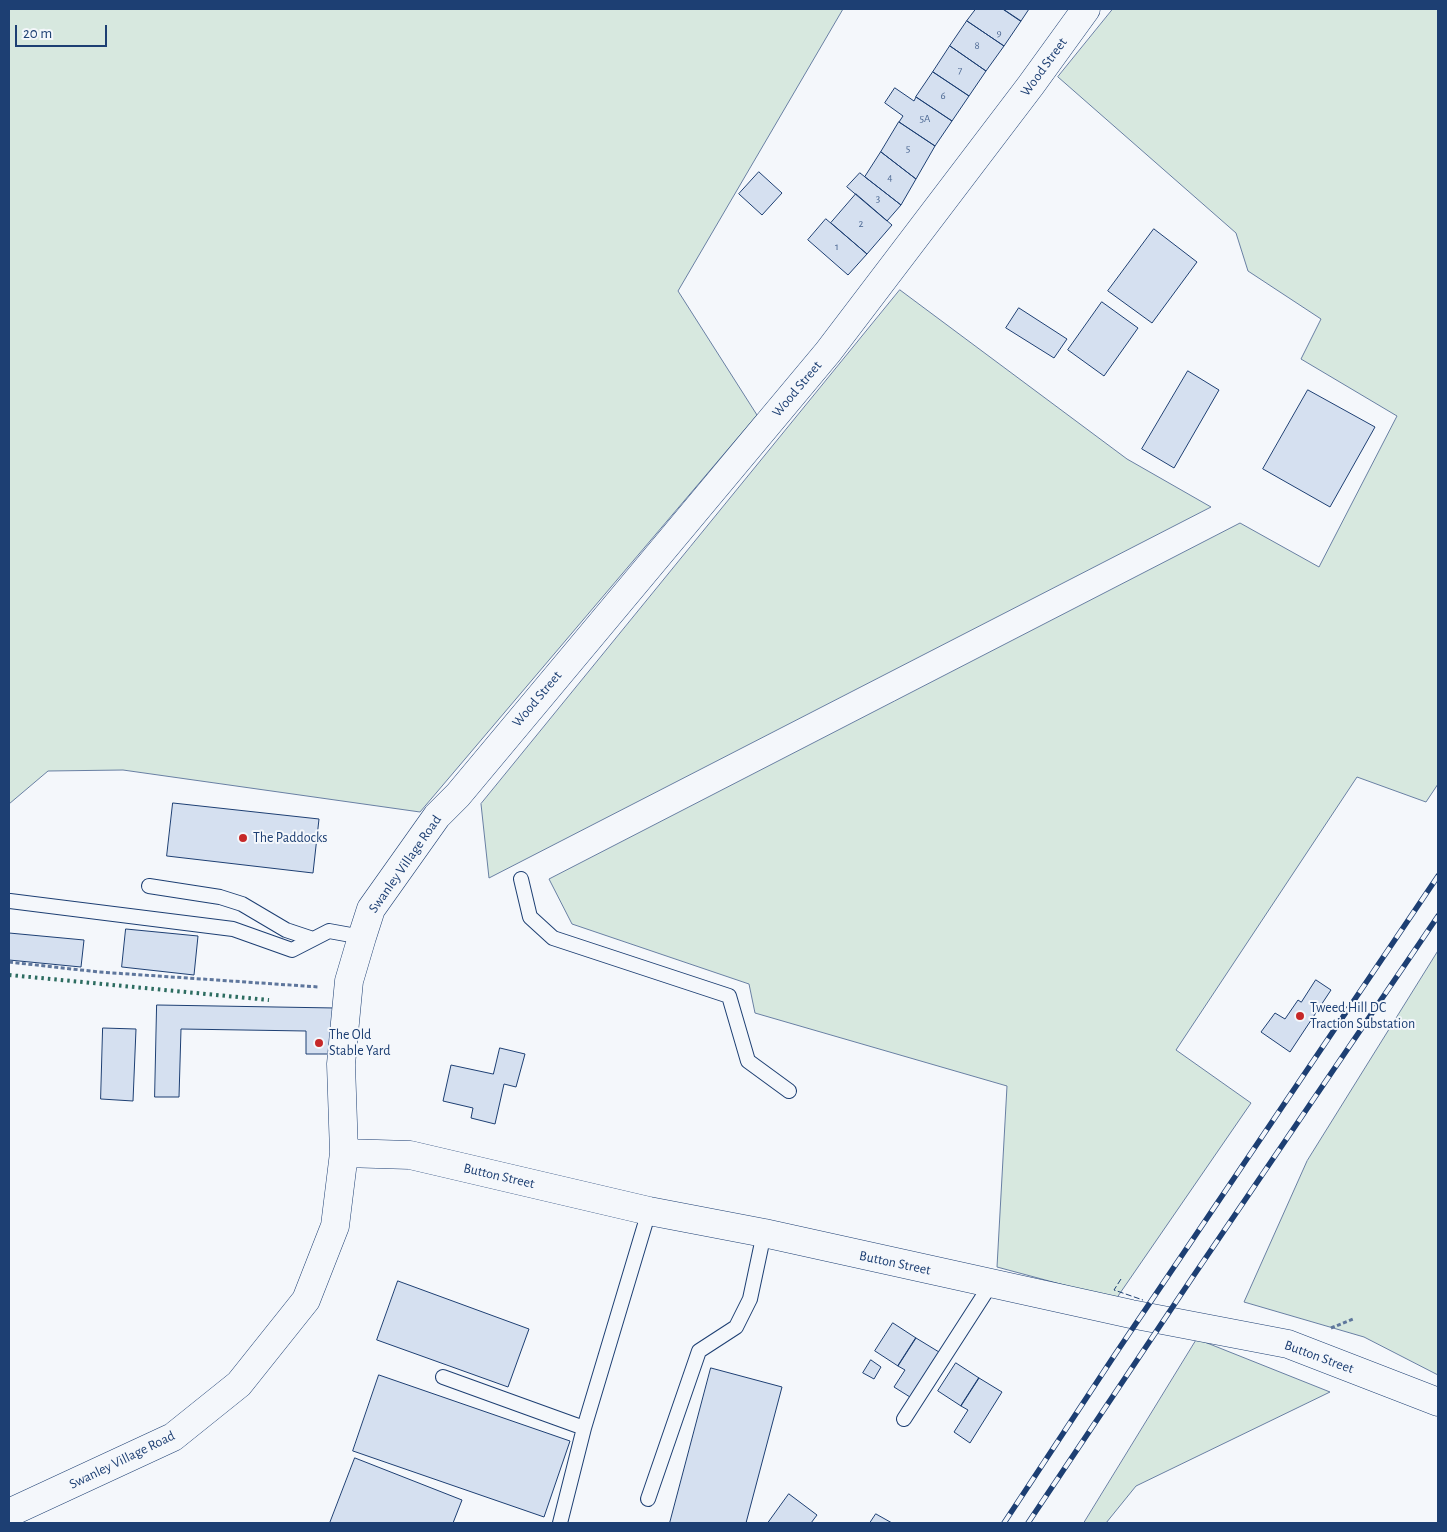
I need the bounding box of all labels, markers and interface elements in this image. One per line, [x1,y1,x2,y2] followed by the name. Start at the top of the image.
[18,15,110,47] scale bar
[23,26,52,41] text: 20 m
[996,26,1002,40] house number: 9
[1017,34,1071,100] street label: Wood Street
[974,39,980,53] house number: 8
[958,64,962,78] house number: 7
[940,89,946,103] house number: 6
[920,112,930,126] house number: 5A
[906,142,910,156] house number: 5
[887,171,893,185] house number: 4
[876,192,880,206] house number: 3
[858,217,864,231] house number: 2
[835,240,839,254] house number: 1
[769,357,825,421] street label: Wood Street
[509,667,565,731] street label: Wood Street
[365,812,445,916] street label: Swanley Village Road
[253,830,327,846] place label: The Paddocks
[237,832,249,844] marker: The Paddocks
[1310,1000,1415,1032] place label: Tweed Hill DC Traction Substation
[1294,1010,1306,1022] marker: Tweed Hill DC Traction Substation
[329,1027,391,1060] place label: The Old Stable Yard
[313,1037,325,1049] marker: The Old Stable Yard
[462,1160,536,1192] street label: Button Street
[858,1247,932,1279] street label: Button Street
[1282,1337,1356,1377] street label: Button Street
[66,1427,178,1493] street label: Swanley Village Road

